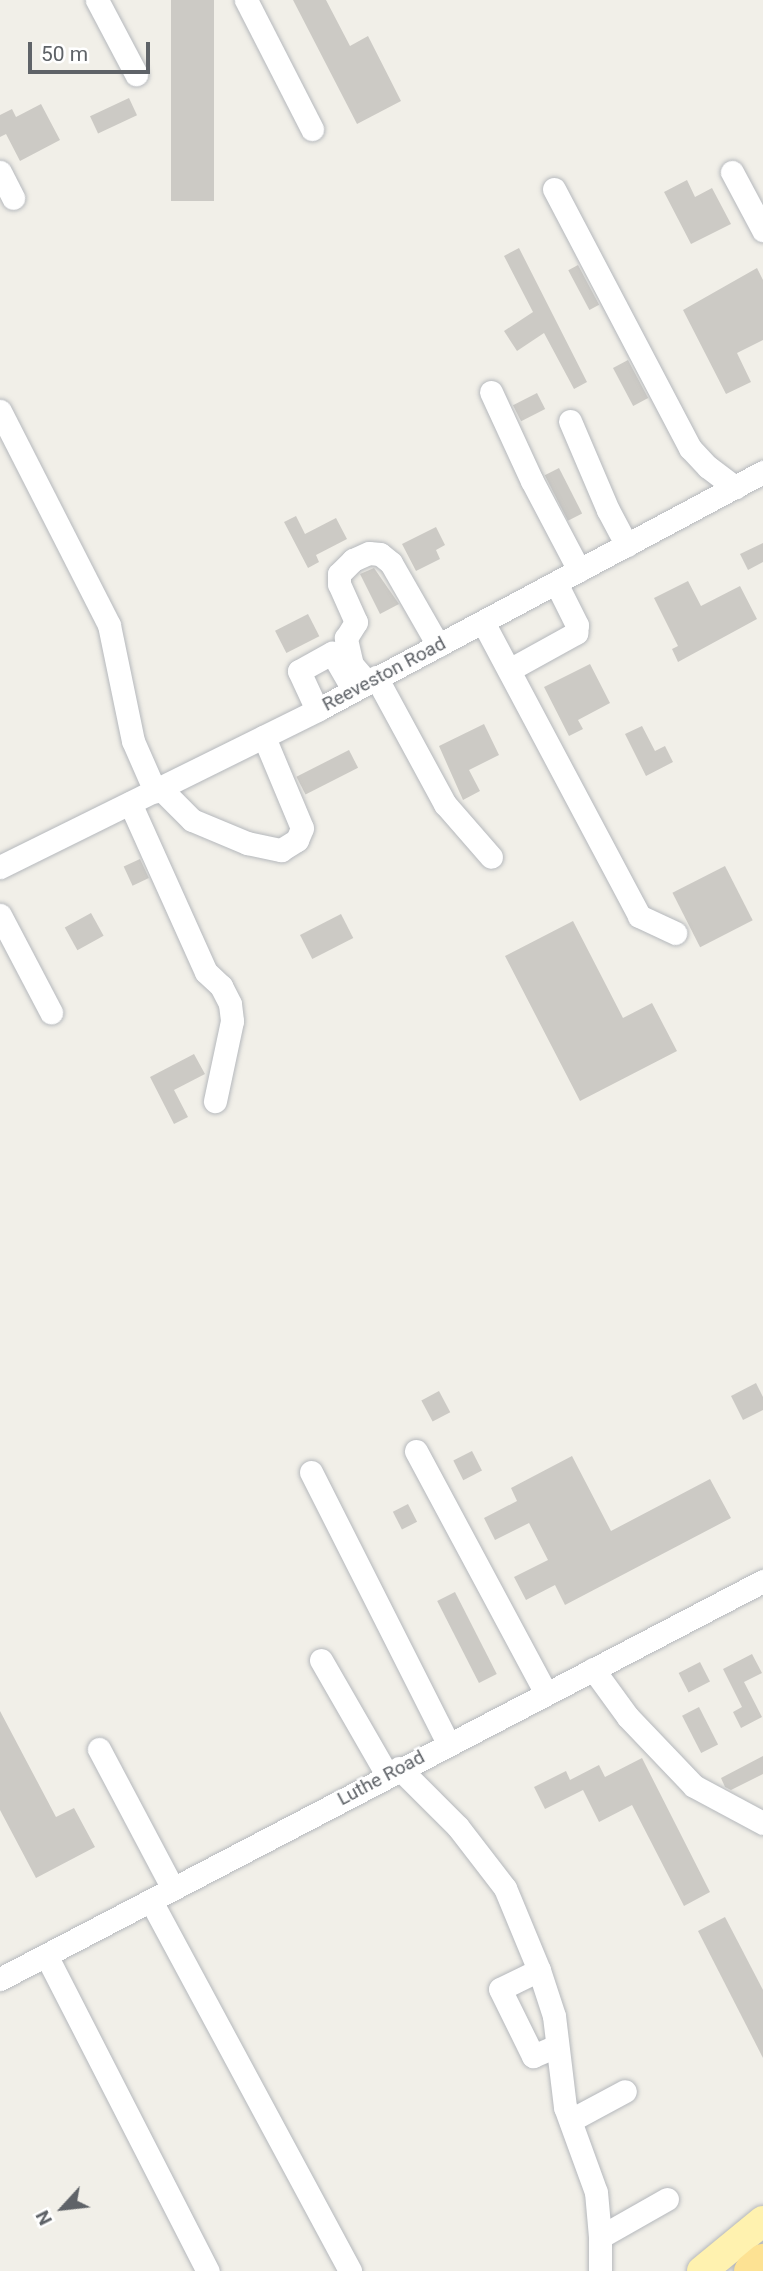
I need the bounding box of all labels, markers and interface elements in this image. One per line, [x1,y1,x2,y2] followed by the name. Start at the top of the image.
[32,28,154,72] scale bar
[41,42,88,66] text: 50 m
[318,632,450,716] street label: Reeveston Road
[334,1746,428,1810] street label: Luthe Road
[28,2173,98,2243] north arrow
[31,2207,57,2229] text: N

